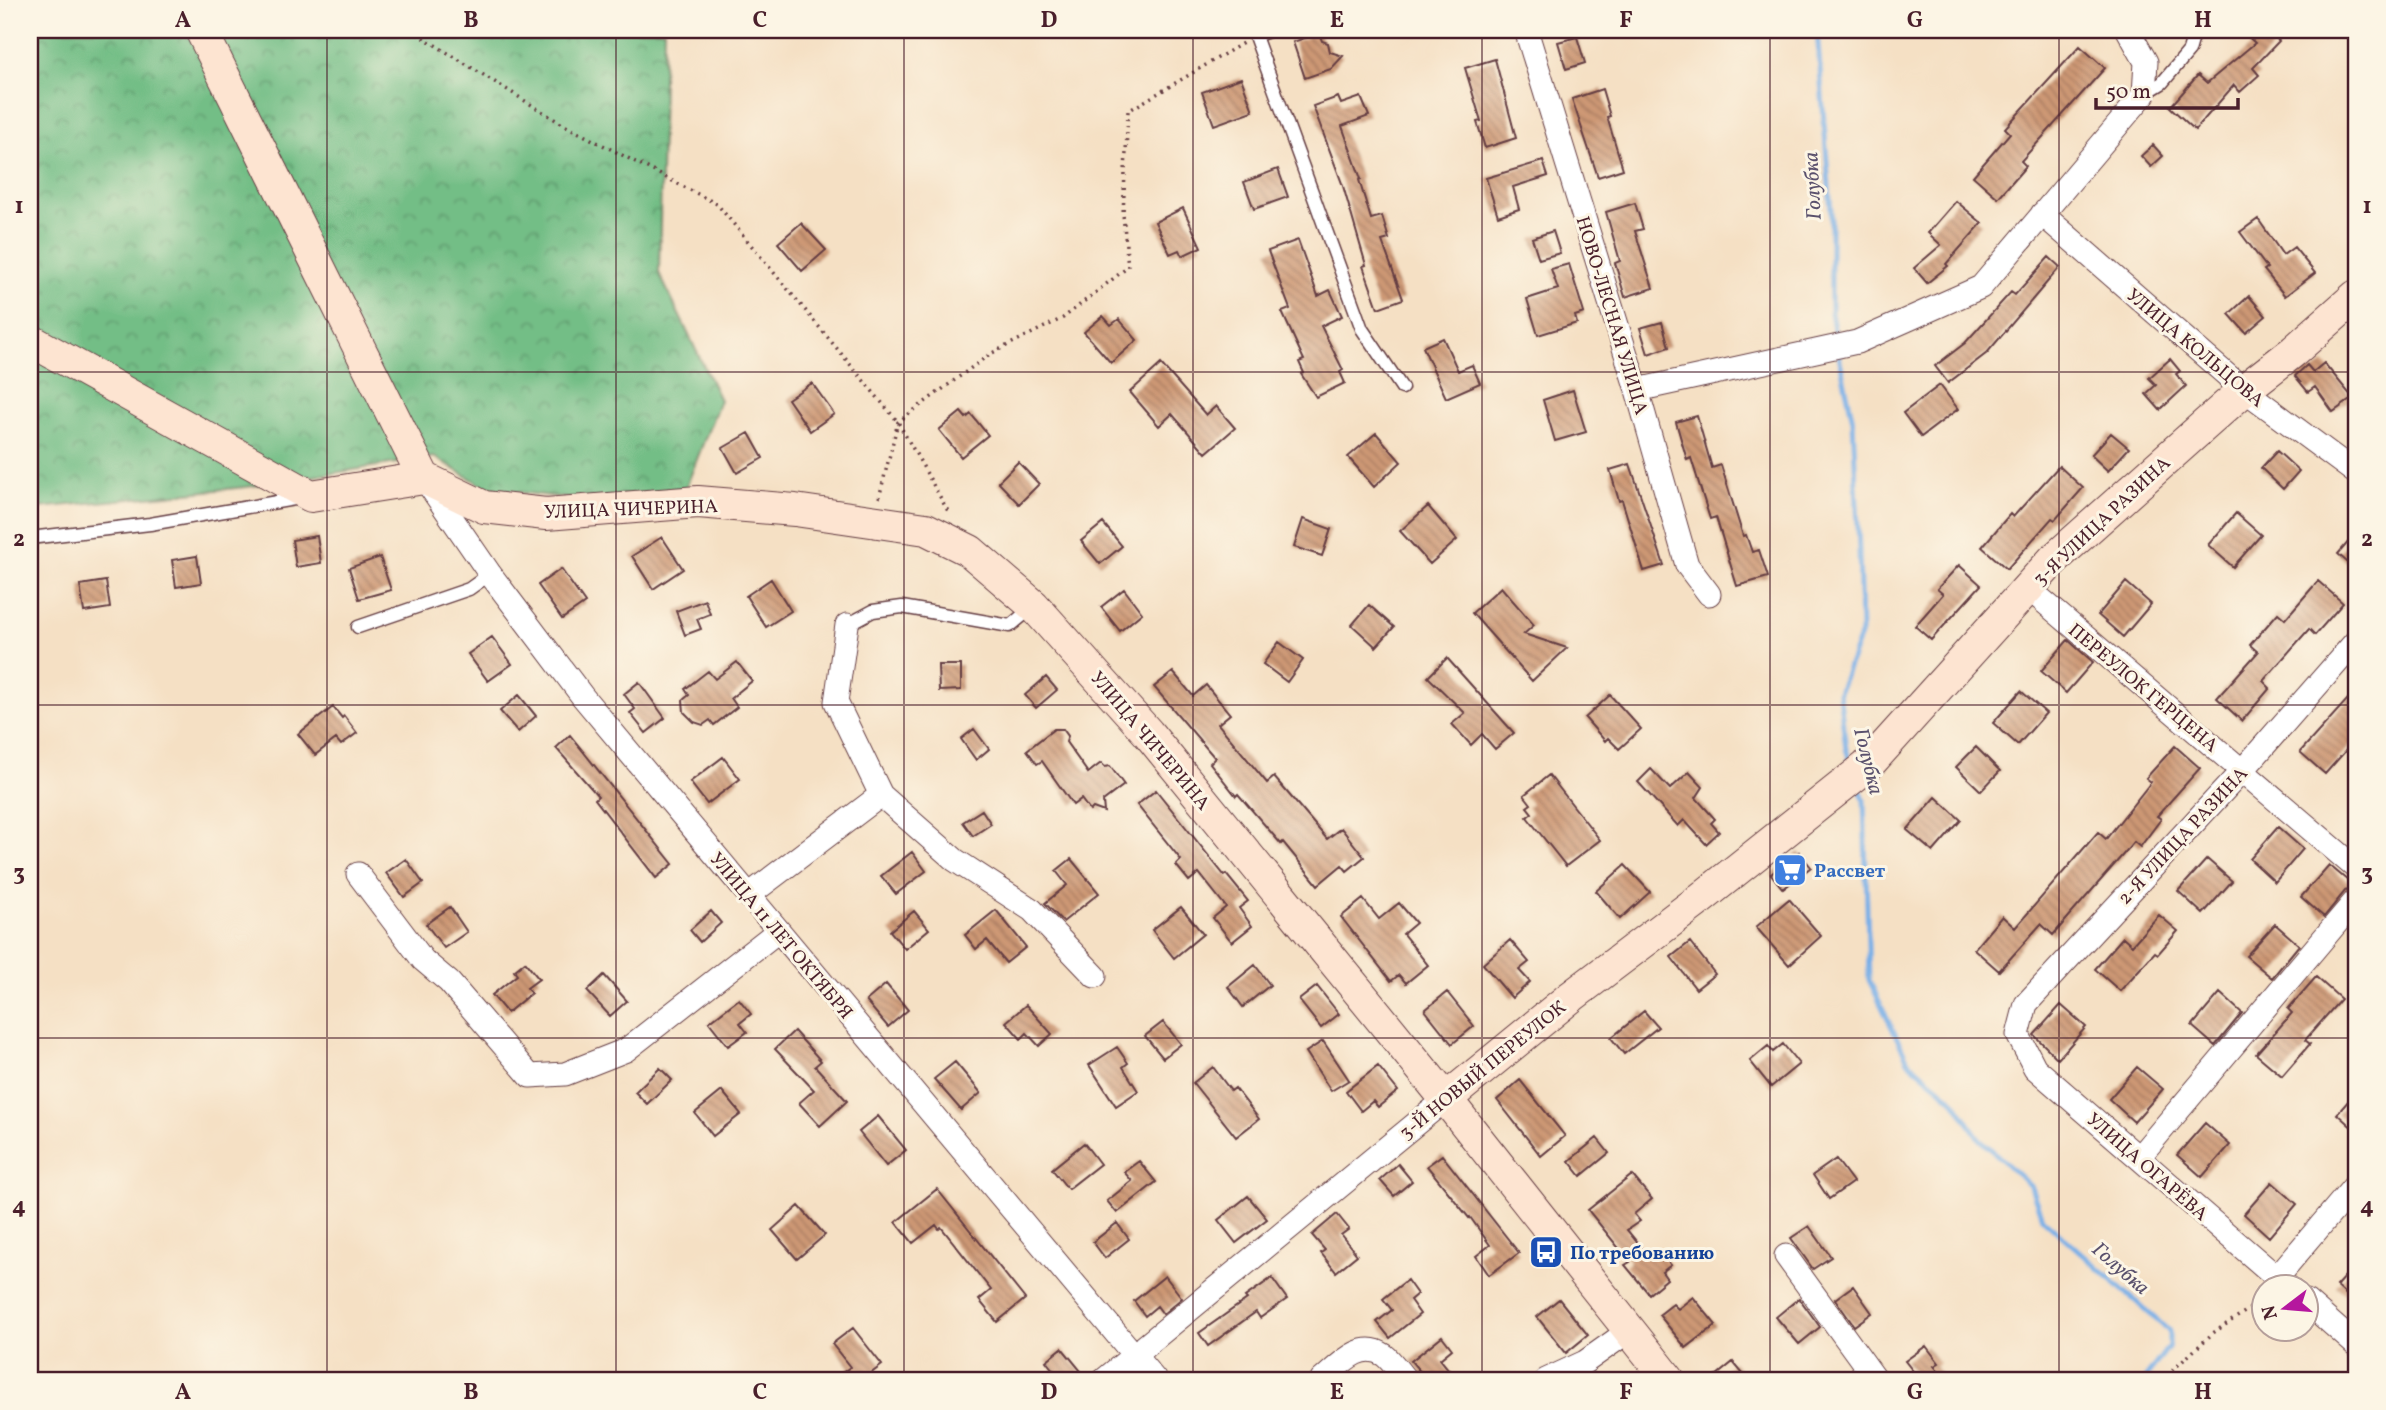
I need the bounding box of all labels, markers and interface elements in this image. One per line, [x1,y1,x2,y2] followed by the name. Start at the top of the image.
[175,5,191,37] text: A
[463,5,479,37] text: B
[753,5,767,37] text: C
[1041,5,1058,37] text: D
[1330,5,1344,37] text: E
[1619,5,1633,37] text: F
[1907,5,1923,37] text: G
[2194,5,2212,37] text: H
[2096,66,2237,110] scale bar
[2106,78,2151,107] text: 50 m
[1797,151,1830,221] water label: Голубка
[14,191,24,223] text: 1
[2362,191,2372,223] text: 1
[1568,213,1654,418] street label: НОВО-ЛЕСНАЯ УЛИЦА
[2120,283,2269,414] street label: УЛИЦА КОЛЬЦОВА
[2028,451,2177,592] street label: 3-Я УЛИЦА РАЗИНА
[544,494,719,526] street label: УЛИЦА ЧИЧЕРИНА
[13,524,25,556] text: 2
[2361,524,2373,556] text: 2
[2062,618,2223,759] street label: ПЕРЕУЛОК ГЕРЦЕНА
[1084,666,1215,816] street label: УЛИЦА ЧИЧЕРИНА
[1845,725,1890,798] water label: Голубка
[2113,762,2254,911] street label: 2-Я УЛИЦА РАЗИНА
[703,847,858,1025] street label: УЛИЦА 11 ЛЕТ ОКТЯБРЯ
[1771,851,1809,889] supermarket icon: Рассвет
[13,858,25,890] text: 3
[2361,858,2373,890] text: 3
[1814,859,1886,885] place label: Рассвет
[1395,995,1572,1146] street label: 3-Й НОВЫЙ ПЕРЕУЛОК
[2080,1107,2213,1228] street label: УЛИЦА ОГАРЁВА
[12,1191,26,1223] text: 4
[2360,1191,2374,1223] text: 4
[1527,1233,1565,1271] bus stop icon: По требованию
[2085,1236,2155,1302] water label: Голубка
[1570,1241,1715,1267] place label: По требованию
[2250,1274,2320,1344] north arrow
[2256,1302,2285,1322] text: N
[175,1377,191,1409] text: A
[463,1377,479,1409] text: B
[753,1377,767,1409] text: C
[1041,1377,1058,1409] text: D
[1330,1377,1344,1409] text: E
[1619,1377,1633,1409] text: F
[1907,1377,1923,1409] text: G
[2194,1377,2212,1409] text: H

